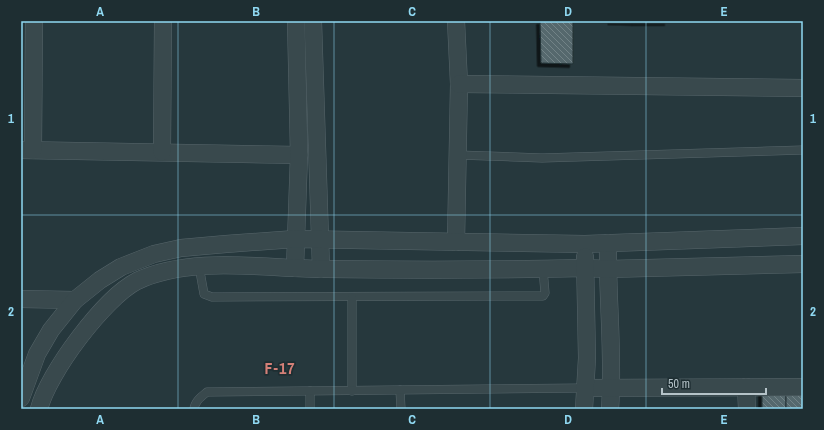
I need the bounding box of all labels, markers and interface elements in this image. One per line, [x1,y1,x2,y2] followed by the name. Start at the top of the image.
[96,3,104,20] text: A
[252,3,260,20] text: B
[408,3,416,20] text: C
[564,3,572,20] text: D
[720,3,728,20] text: E
[8,110,14,127] text: 1
[810,110,816,127] text: 1
[8,303,14,320] text: 2
[810,303,816,320] text: 2
[265,357,295,379] district label: F-17
[662,370,766,396] scale bar
[668,376,690,392] text: 50 m
[96,411,104,428] text: A
[252,411,260,428] text: B
[408,411,416,428] text: C
[564,411,572,428] text: D
[720,411,728,428] text: E

